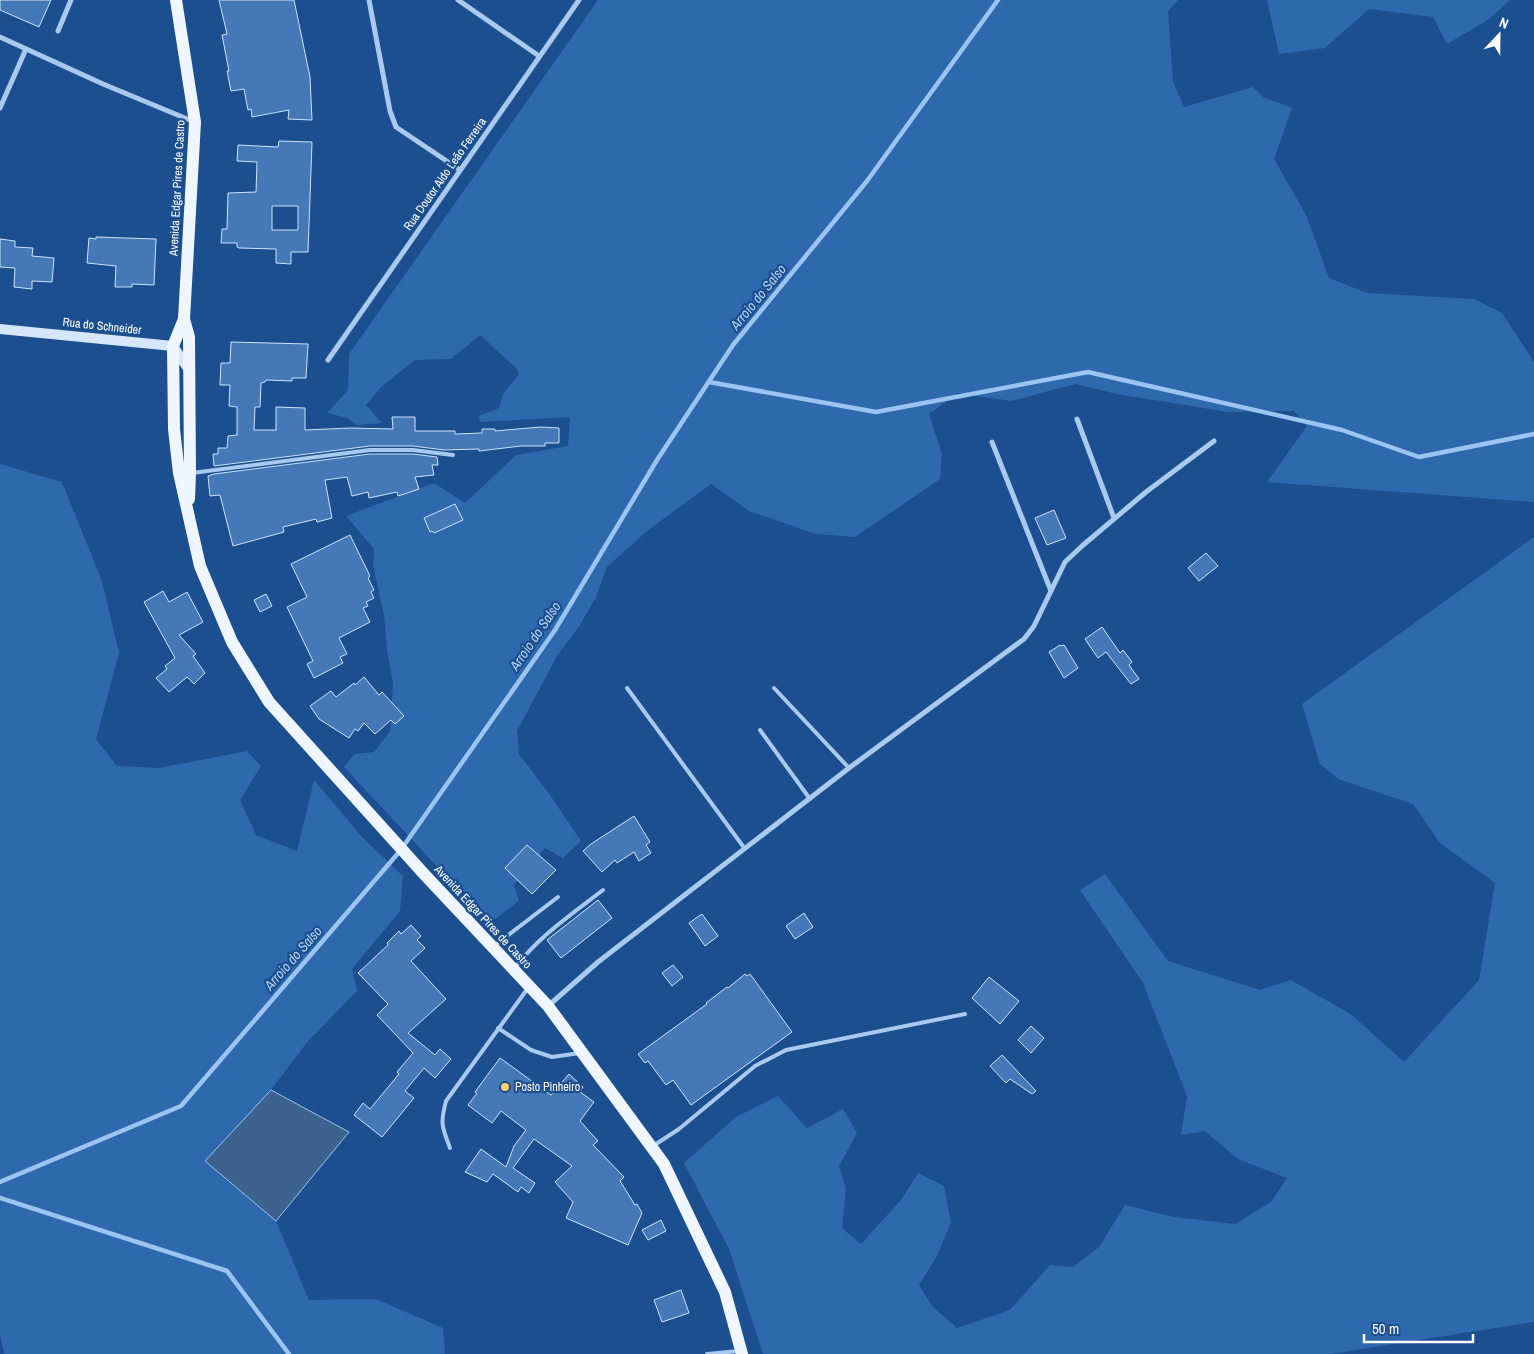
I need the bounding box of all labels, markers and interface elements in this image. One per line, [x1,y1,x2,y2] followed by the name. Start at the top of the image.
[1474,10,1524,60] north arrow
[1497,13,1511,33] text: N
[400,114,490,234] street label: Rua Doutor Aldo Leão Ferreira
[165,120,189,257] street label: Avenida Edgar Pires de Castro
[725,261,790,334] water label: Arroio do Salso
[62,314,143,338] street label: Rua do Schneider
[505,598,565,675] water label: Arroio do Salso
[430,861,535,972] street label: Avenida Edgar Pires de Castro
[260,922,326,995] water label: Arroio do Salso
[515,1079,580,1095] place label: Posto Pinheiro
[499,1081,511,1093] marker: Posto Pinheiro
[1364,1312,1473,1344] scale bar
[1372,1318,1399,1339] text: 50 m

